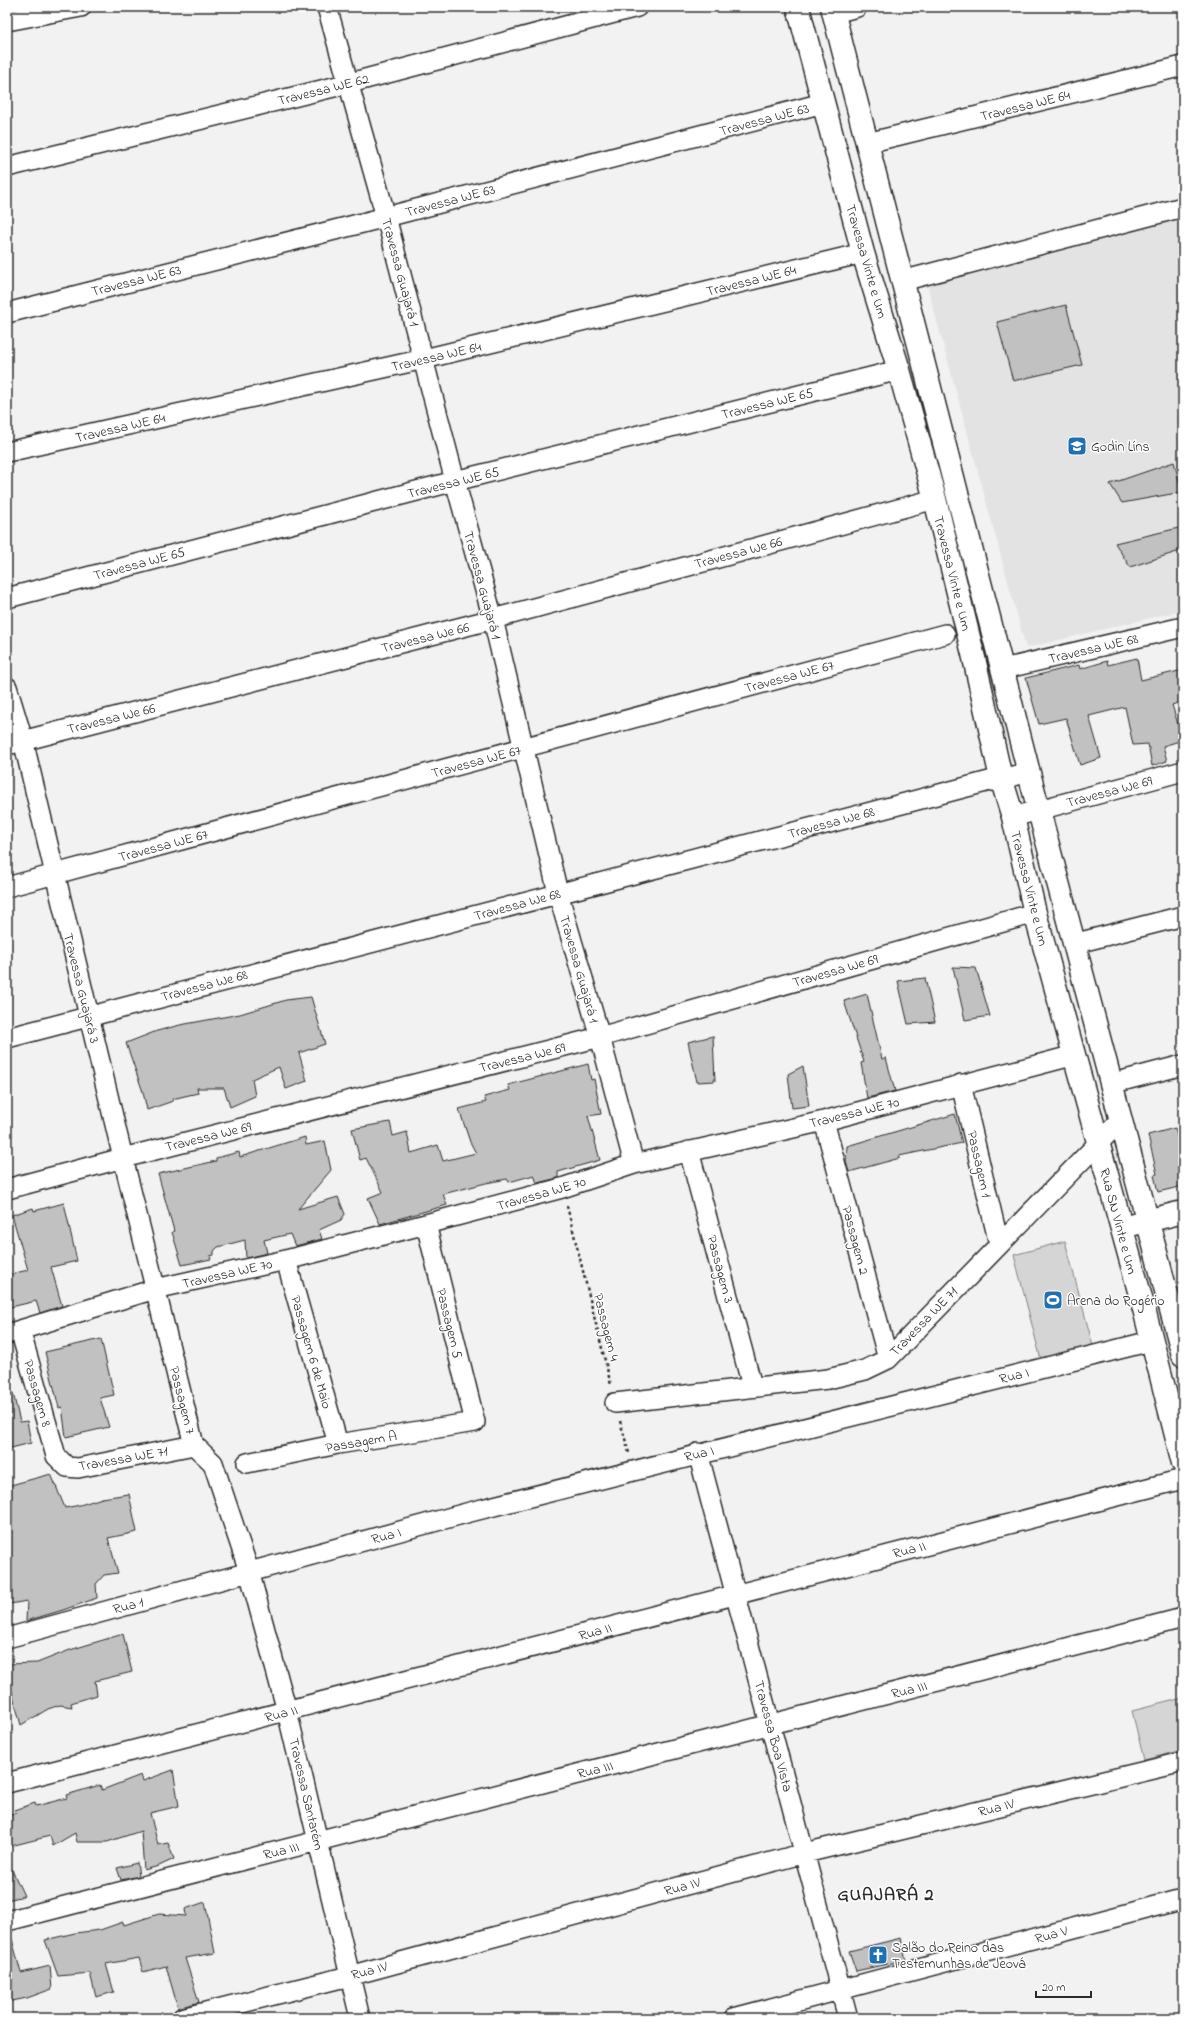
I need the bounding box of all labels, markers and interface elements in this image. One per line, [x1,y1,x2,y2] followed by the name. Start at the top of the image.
[276,69,371,112] street label: Travessa WE 62
[978,85,1073,128] street label: Travessa WE 64
[717,98,812,143] street label: Travessa WE 63
[403,179,498,224] street label: Travessa WE 63
[839,202,892,321] street label: Travessa Vinte e Um
[375,216,424,329] street label: Travessa Guajará 1
[89,260,184,303] street label: Travessa WE 63
[704,260,799,303] street label: Travessa WE 64
[389,337,484,378] street label: Travessa WE 64
[719,383,816,426] street label: Travessa WE 65
[73,408,168,449] street label: Travessa WE 64
[1066,435,1088,457] school or university icon: Godin Líns
[1091,437,1150,458] place label: Godin Líns
[405,462,502,505] street label: Travessa WE 65
[927,514,976,633] street label: Travessa Vinte e Um
[457,529,506,642] street label: Travessa Guajará 1
[692,532,785,575] street label: Travessa We 66
[91,542,188,587] street label: Travessa WE 65
[379,617,472,660] street label: Travessa We 66
[1046,629,1140,670] street label: Travessa WE 68
[742,655,837,700] street label: Travessa WE 67
[65,698,158,741] street label: Travessa We 66
[429,740,524,785] street label: Travessa WE 67
[1064,771,1156,814] street label: Travessa We 69
[786,802,877,845] street label: Travessa We 68
[116,824,211,869] street label: Travessa WE 67
[1004,829,1053,948] street label: Travessa Vinte e Um
[472,884,563,927] street label: Travessa We 68
[553,913,604,1026] street label: Travessa Guajará 1
[57,931,104,1046] street label: Travessa Guajará 3
[790,949,882,994] street label: Travessa We 69
[159,965,250,1008] street label: Travessa We 68
[477,1037,569,1079] street label: Travessa We 69
[807,1092,902,1135] street label: Travessa WE 70
[163,1116,255,1158] street label: Travessa We 69
[960,1129,997,1201] street label: Passagem 1
[1093,1166,1142,1277] street label: Rua SN Vinte e Um
[494,1172,589,1217] street label: Travessa WE 70
[834,1204,874,1277] street label: Passagem 2
[699,1233,739,1306] street label: Passagem 3
[180,1254,275,1295] street label: Travessa WE 70
[885,1282,963,1362] street label: Travessa WE 71
[429,1286,467,1361] street label: Passagem 5
[1042,1289,1064,1311] sports icon: Arena do Rogério
[586,1291,624,1364] street label: Passagem 4
[1067,1291,1165,1313] place label: Arena do Rogério
[283,1293,337,1412] street label: Passagem 6 de Maio
[16,1357,56,1430] street label: Passagem 8
[997,1363,1031,1390] street label: Rua I
[162,1364,200,1437] street label: Passagem 7
[324,1426,399,1460] street label: Passagem A
[77,1441,170,1478] street label: Travessa WE 71
[682,1441,716,1468] street label: Rua I
[369,1522,404,1550] street label: Rua I
[891,1536,928,1565] street label: Rua II
[111,1592,147,1621] street label: Rua 1
[577,1618,614,1647] street label: Rua II
[889,1676,930,1705] street label: Rua III
[748,1678,797,1794] street label: Travessa Boa Vista
[263,1700,300,1729] street label: Rua II
[282,1736,329,1853] street label: Travessa Santarém
[575,1756,616,1785] street label: Rua III
[976,1794,1017,1823] street label: Rua IV
[261,1837,302,1866] street label: Rua III
[662,1872,703,1902] street label: Rua IV
[837,1883,935,1909] district label: GUAJARÁ 2
[1033,1921,1071,1950] street label: Rua V
[892,1938,1025,1975] place label: Salão do Reino das Testemunhas de Jeová
[867,1944,889,1966] church icon: Salão do Reino das Testemunhas de Jeová
[349,1956,390,1986] street label: Rua IV
[1036,1973,1091,1999] scale bar
[1042,1979,1065,1997] text: 20 m

